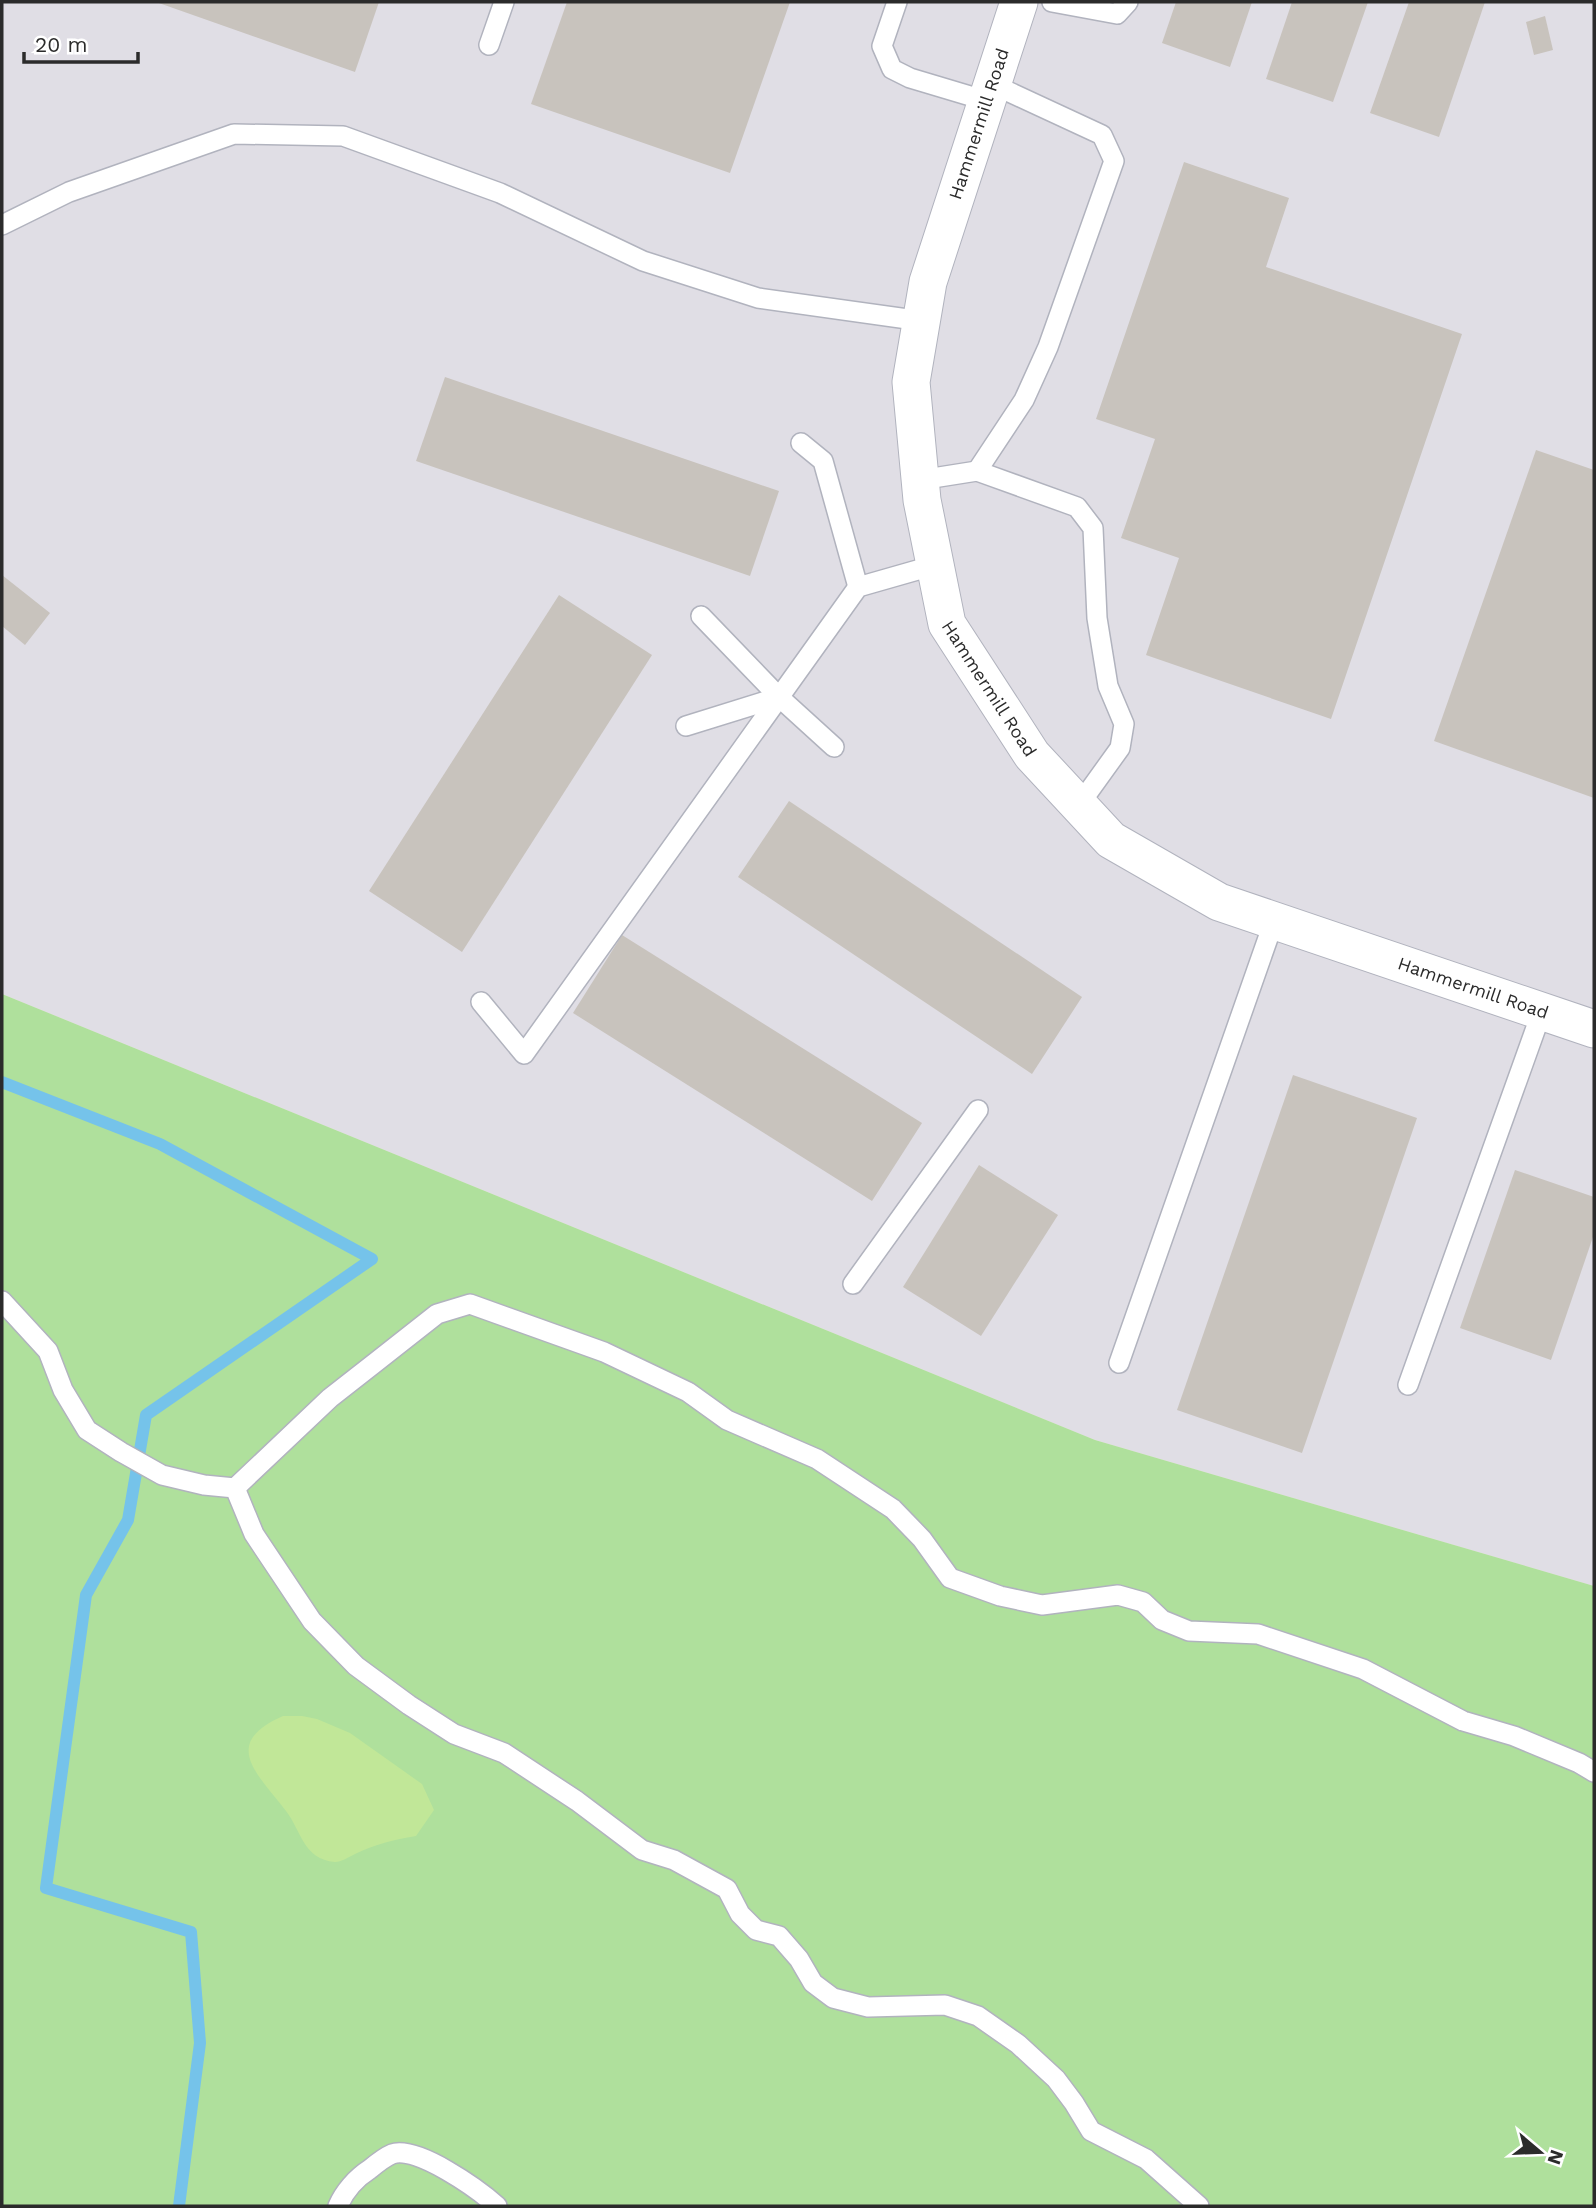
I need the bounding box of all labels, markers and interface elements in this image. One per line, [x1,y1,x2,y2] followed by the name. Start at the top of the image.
[24,21,138,65] scale bar
[35,32,87,57] text: 20 m
[944,46,1013,202] street label: Hammermill Road
[938,617,1041,760] street label: Hammermill Road
[1395,952,1552,1023] street label: Hammermill Road
[1505,2117,1575,2187] north arrow
[1542,2147,1569,2168] text: N

